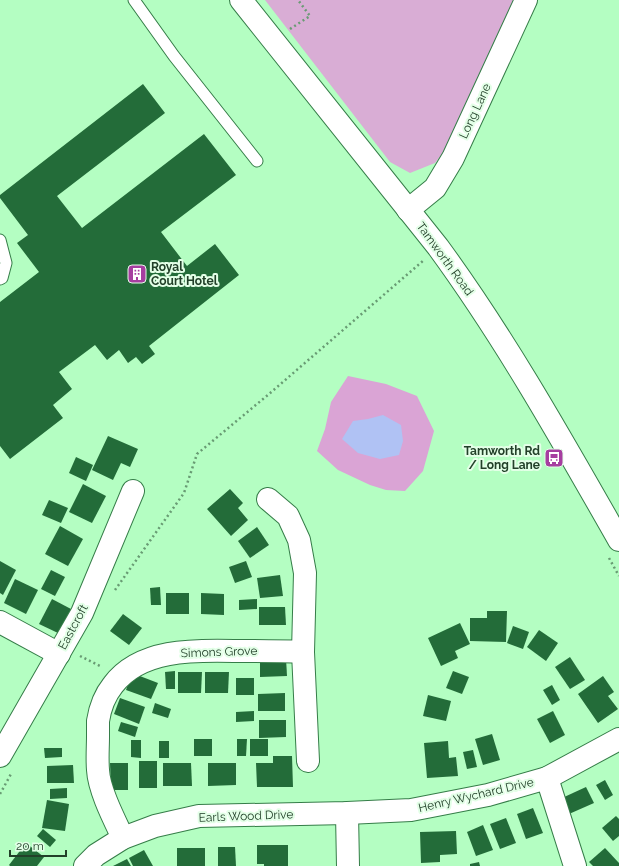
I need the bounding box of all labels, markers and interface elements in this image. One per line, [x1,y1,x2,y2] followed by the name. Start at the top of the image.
[456,81,494,141] street label: Long Lane
[414,220,476,298] street label: Tamworth Road
[151,260,218,288] place label: Royal Court Hotel
[126,263,148,285] building icon: Royal Court Hotel
[464,444,540,472] place label: Tamworth Rd / Long Lane
[543,447,565,469] bus stop icon: Tamworth Rd / Long Lane
[55,602,91,652] street label: Eastcroft
[180,644,258,660] street label: Simons Grove
[417,775,535,815] street label: Henry Wychard Drive
[198,807,294,825] street label: Earls Wood Drive
[10,832,66,858] scale bar
[16,839,44,853] text: 20 m

